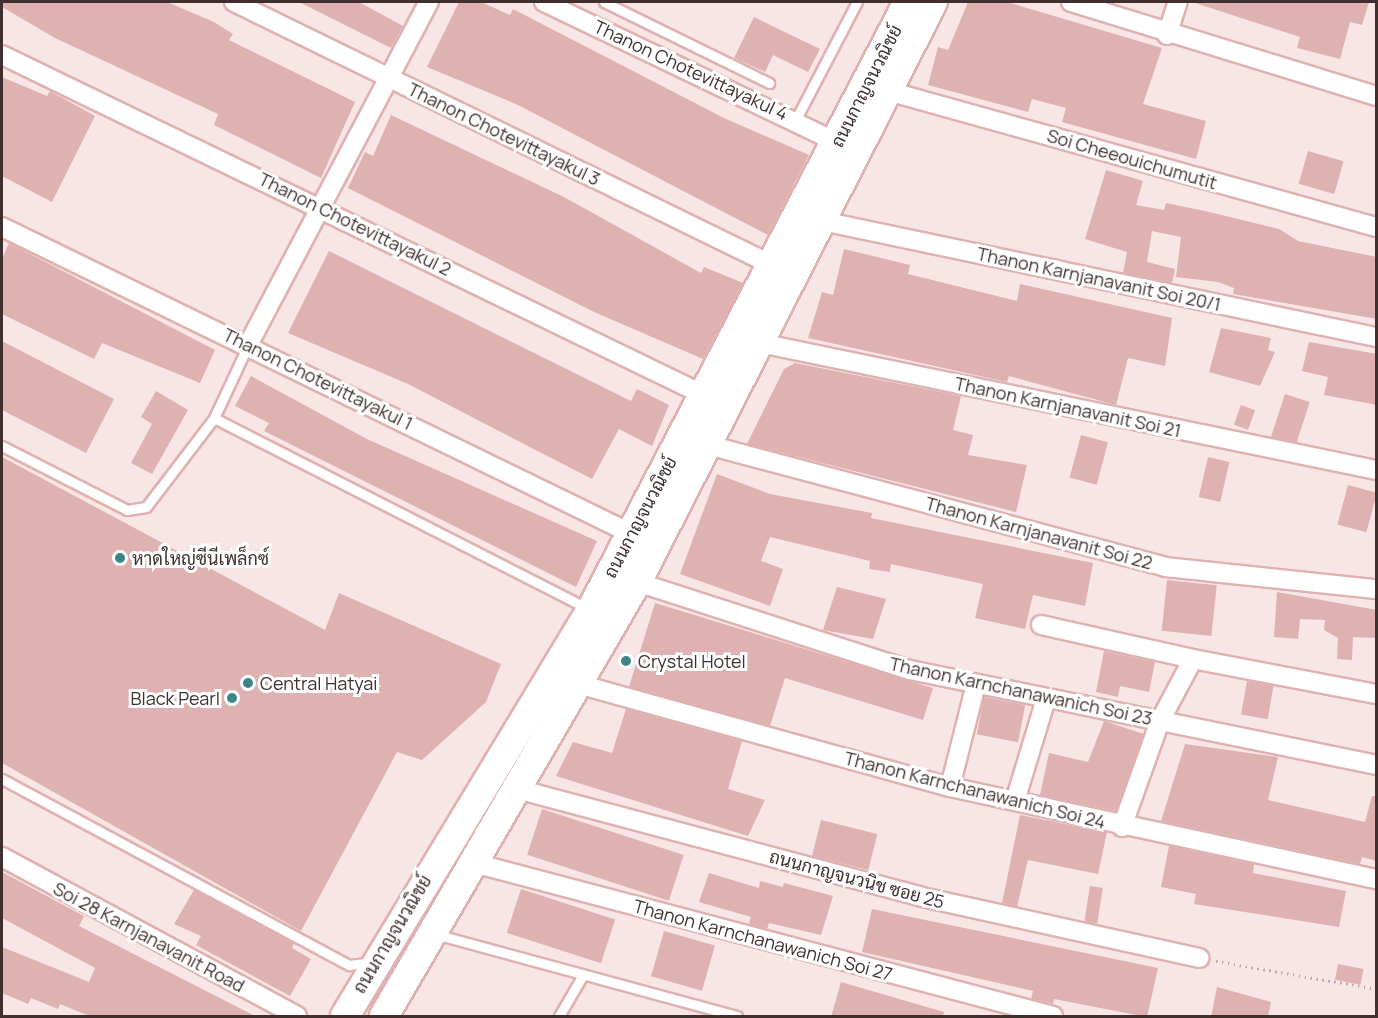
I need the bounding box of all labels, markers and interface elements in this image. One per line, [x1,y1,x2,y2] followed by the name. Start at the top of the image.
[591,16,791,124] street label: Thanon Chotevittayakul 4
[826,21,906,151] street label: ถนนกาญจนวณิชย์
[404,78,604,190] street label: Thanon Chotevittayakul 3
[1045,124,1219,194] street label: Soi Cheeouichumutit
[255,168,455,280] street label: Thanon Chotevittayakul 2
[975,243,1223,315] street label: Thanon Karnjanavanit Soi 20/1
[220,324,416,434] street label: Thanon Chotevittayakul 1
[953,372,1183,442] street label: Thanon Karnjanavanit Soi 21
[599,453,681,581] street label: ถนนกาญจนวณิชย์
[923,492,1155,574] street label: Thanon Karnjanavanit Soi 22
[132,547,269,569] place label: หาดใหญ่ซีนีเพล็กซ์
[113,551,127,565] marker: หาดใหญ่ซีนีเพล็กซ์
[638,650,746,672] place label: Crystal Hotel
[888,653,1154,729] street label: Thanon Karnchanawanich Soi 23
[619,654,633,668] marker: Crystal Hotel
[260,672,378,694] place label: Central Hatyai
[241,676,255,690] marker: Central Hatyai
[130,687,220,709] place label: Black Pearl
[225,691,239,705] marker: Black Pearl
[842,747,1108,833] street label: Thanon Karnchanawanich Soi 24
[767,845,947,913] street label: ถนนกาญจนวนิช ซอย 25
[348,871,436,997] street label: ถนนกาญจนวณิชย์
[50,877,248,997] street label: Soi 28 Karnjanavanit Road
[631,895,895,985] street label: Thanon Karnchanawanich Soi 27

